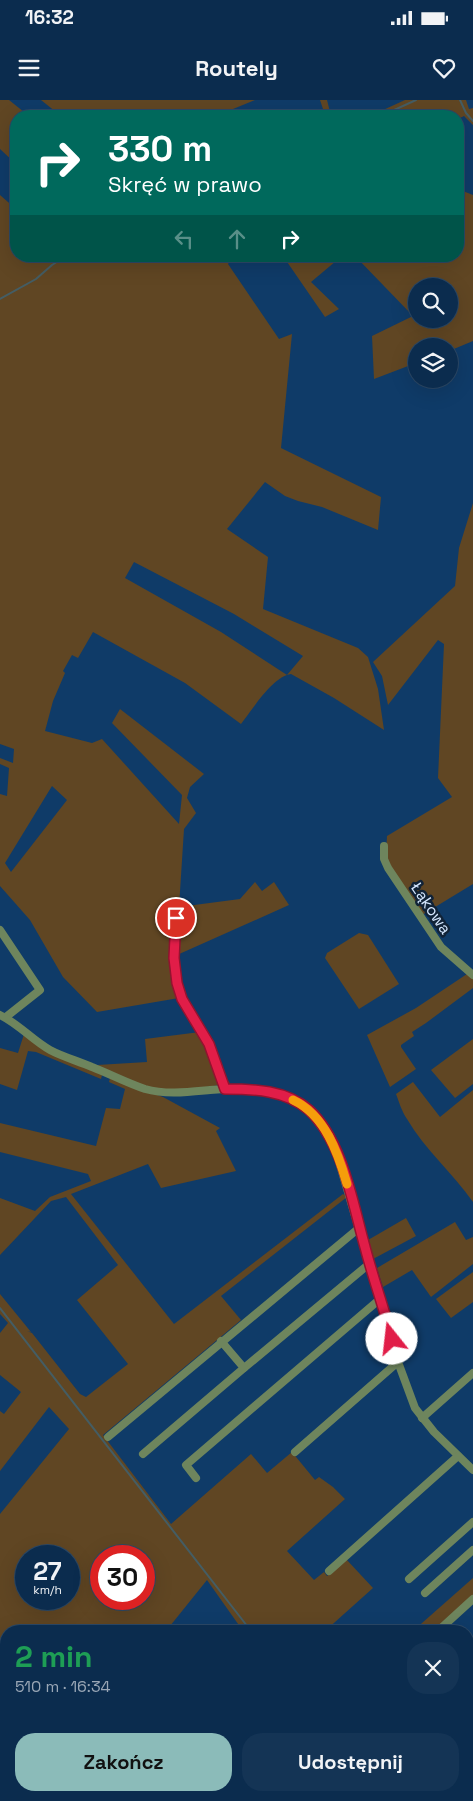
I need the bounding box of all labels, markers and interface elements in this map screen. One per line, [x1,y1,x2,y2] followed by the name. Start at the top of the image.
[25,5,74,30] text: 16:32
[15,54,43,82] icon: menu
[195,54,278,82] text: Routely
[430,54,458,82] icon: heart
[108,127,212,171] text: 330 m
[25,130,90,195] icon: right
[108,170,262,198] text: Skręć w prawo
[170,225,198,253] icon: left
[223,225,251,253] icon: ahead
[276,225,304,253] icon: right
[408,278,458,388] map controls
[408,278,458,328] button: search
[408,338,458,388] button: layers
[406,878,456,938] street label: Łąkowa
[155,897,197,939] pin
[162,904,190,932] icon: arrive
[365,1312,417,1364] position arrow
[90,1545,155,1610] speed limit sign: 30
[33,1555,62,1587] text: 27
[33,1582,62,1598] text: km/h
[15,1637,93,1676] text: 2 min
[407,1642,459,1694] button: close
[15,1676,111,1697] text: 510 m · 16:34
[15,1733,232,1791] button: Zakończ
[242,1733,459,1791] button: Udostępnij

